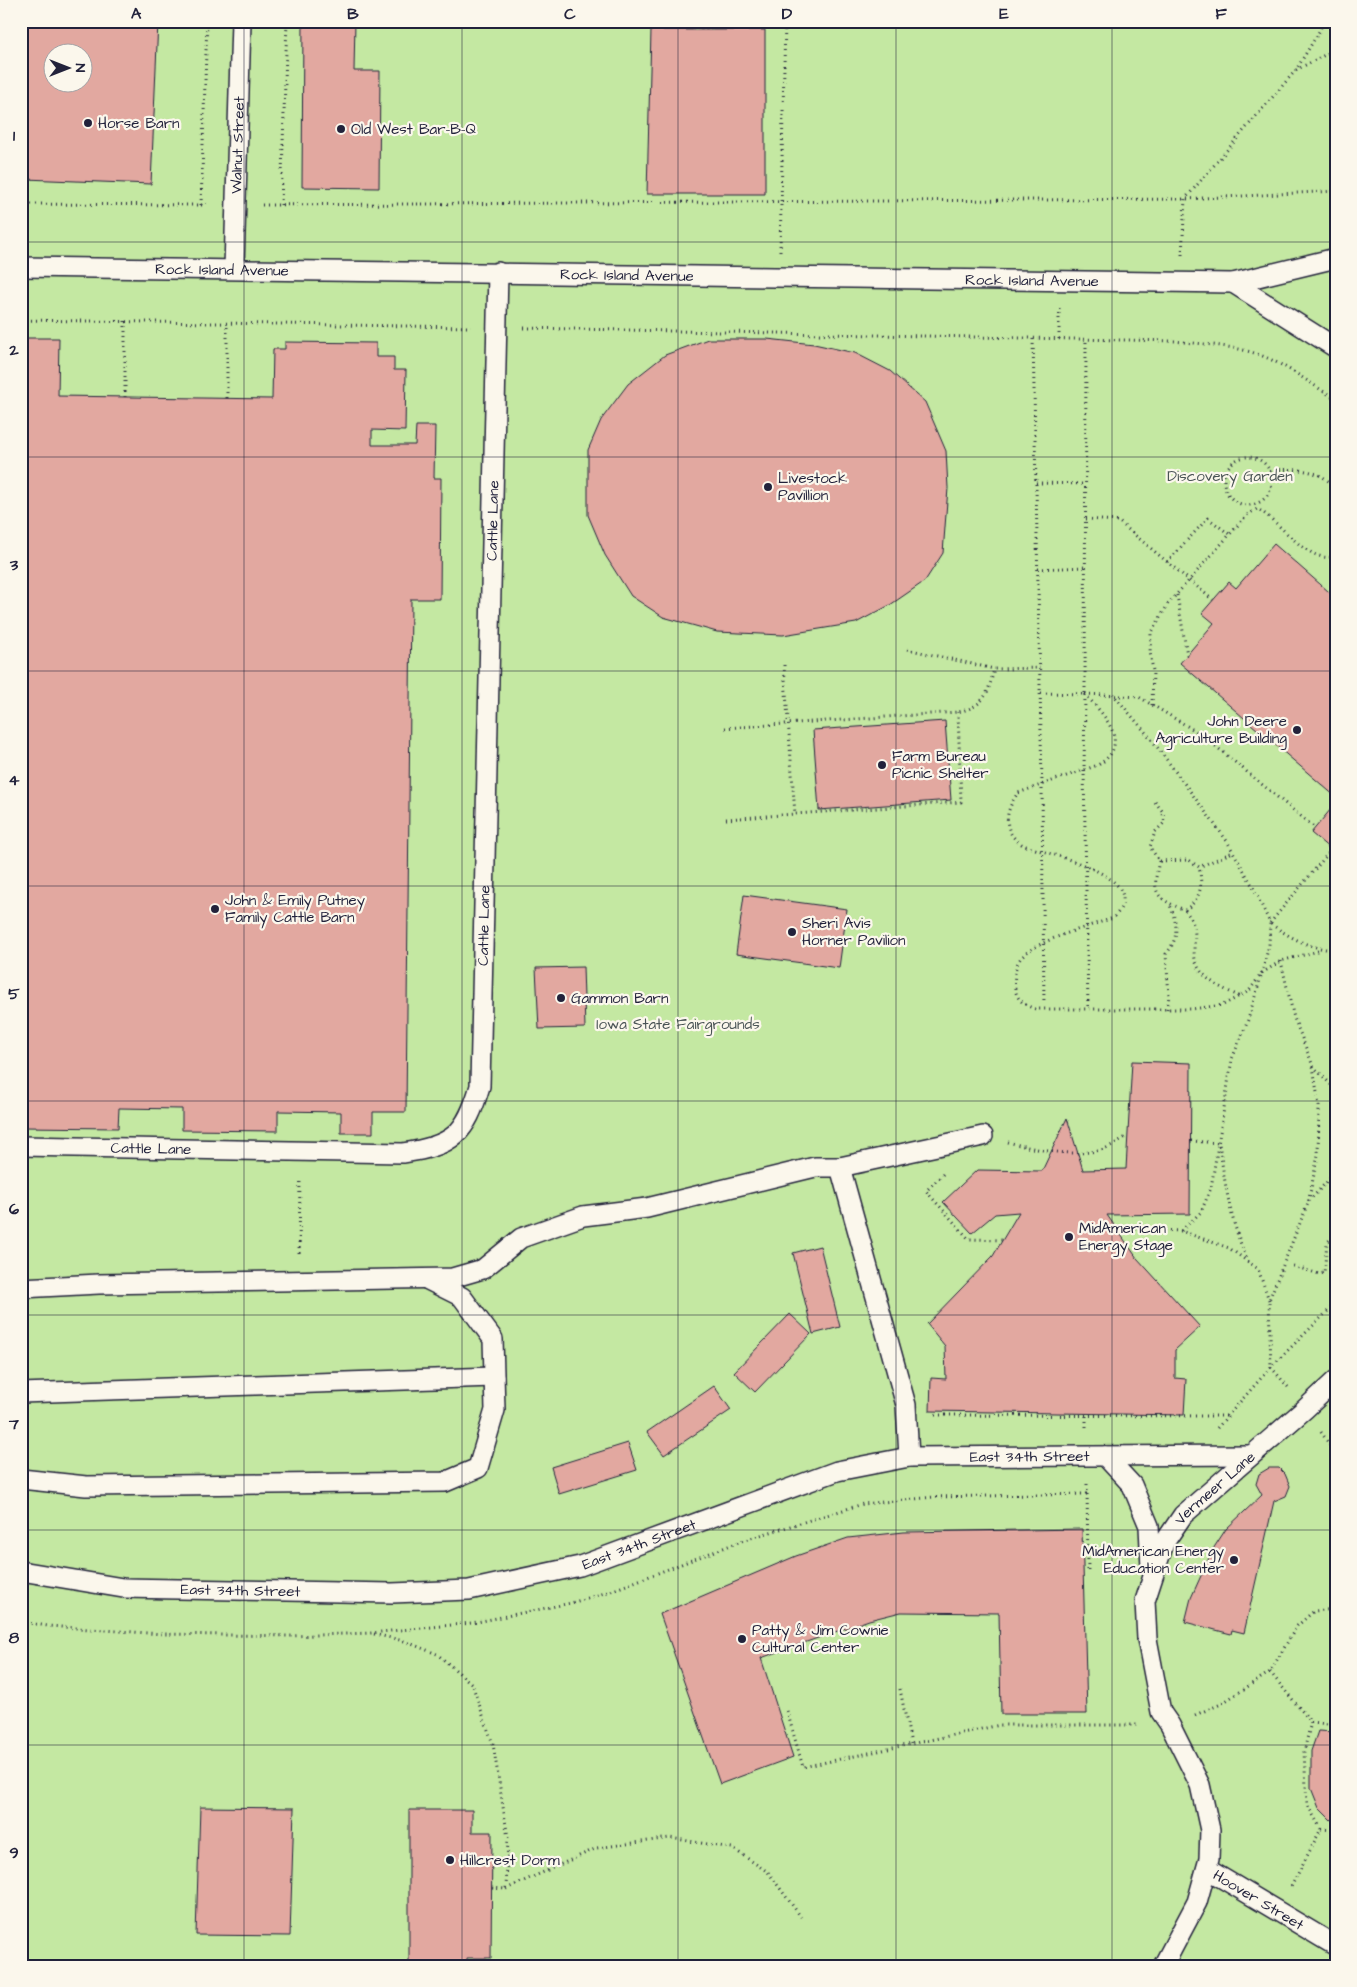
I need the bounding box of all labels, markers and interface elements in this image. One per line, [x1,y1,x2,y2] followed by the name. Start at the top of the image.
[131,3,142,25] text: A
[347,3,359,25] text: B
[564,3,576,25] text: C
[782,3,793,25] text: D
[999,3,1009,25] text: E
[1215,3,1227,25] text: F
[42,42,92,92] north arrow
[70,64,90,73] text: N
[226,96,249,194] street label: Walnut Street
[98,113,180,134] place label: Horse Barn
[82,117,94,129] marker: Horse Barn
[351,119,476,140] place label: Old West Bar-B-Q
[335,123,347,135] marker: Old West Bar-B-Q
[13,125,16,147] text: 1
[155,258,289,281] street label: Rock Island Avenue
[560,264,694,286] street label: Rock Island Avenue
[965,269,1099,292] street label: Rock Island Avenue
[8,339,19,361] text: 2
[1167,466,1293,488] park label: Discovery Garden
[778,468,847,506] place label: Livestock Pavillion
[481,480,504,561] street label: Cattle Lane
[762,481,774,493] marker: Livestock Pavillion
[9,554,19,576] text: 3
[1155,711,1287,750] place label: John Deere Agriculture Building
[1291,724,1303,736] marker: John Deere Agriculture Building
[892,746,989,784] place label: Farm Bureau Picnic Shelter
[876,759,888,771] marker: Farm Bureau Picnic Shelter
[9,769,20,791] text: 4
[472,885,495,966] street label: Cattle Lane
[225,890,365,929] place label: John & Emily Putney Family Cattle Barn
[209,903,221,915] marker: John & Emily Putney Family Cattle Barn
[802,913,906,951] place label: Sheri Avis Horner Pavilion
[786,926,798,938] marker: Sheri Avis Horner Pavilion
[8,983,20,1005] text: 5
[571,988,669,1009] place label: Gammon Barn
[555,992,567,1004] marker: Gammon Barn
[596,1014,760,1036] park label: Iowa State Fairgrounds
[111,1137,191,1160] street label: Cattle Lane
[9,1198,19,1220] text: 6
[1079,1218,1173,1257] place label: MidAmerican Energy Stage
[1063,1231,1075,1243] marker: MidAmerican Energy Stage
[8,1413,19,1435] text: 7
[970,1445,1090,1467] street label: East 34th Street
[1169,1446,1260,1529] street label: Vermeer Lane
[579,1514,699,1575] street label: East 34th Street
[1082,1541,1224,1579] place label: MidAmerican Energy Education Center
[1228,1554,1240,1566] marker: MidAmerican Energy Education Center
[180,1579,301,1602] street label: East 34th Street
[752,1620,889,1658] place label: Patty & Jim Cownie Cultural Center
[9,1627,20,1649] text: 8
[736,1633,748,1645] marker: Patty & Jim Cownie Cultural Center
[9,1842,19,1864] text: 9
[460,1850,560,1871] place label: Hillcrest Dorm
[444,1854,456,1866] marker: Hillcrest Dorm
[1209,1864,1308,1935] street label: Hoover Street

